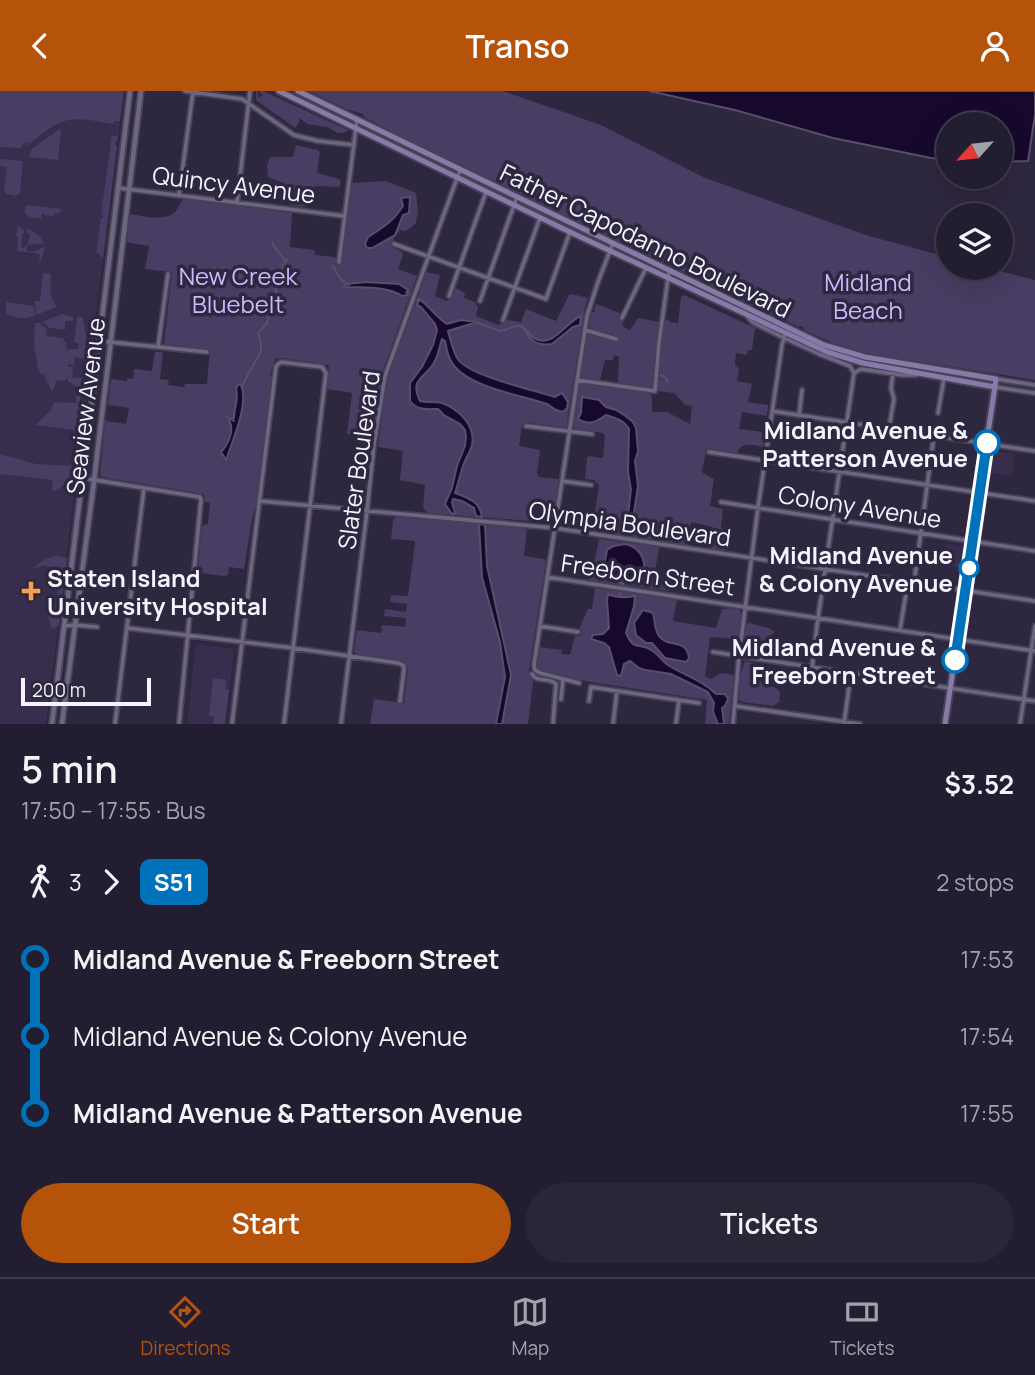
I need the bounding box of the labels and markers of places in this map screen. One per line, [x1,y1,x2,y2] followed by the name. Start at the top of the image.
[762,413,968,474] place label: Midland Avenue & Patterson Avenue
[974,430,1000,456] marker: Midland Avenue & Patterson Avenue
[759,538,953,599] place label: Midland Avenue & Colony Avenue
[959,558,979,578] marker: Midland Avenue & Colony Avenue
[47,561,268,622] place label: Staten Island University Hospital
[21,581,41,601] marker: Staten Island University Hospital
[732,630,936,691] place label: Midland Avenue & Freeborn Street
[942,647,968,673] marker: Midland Avenue & Freeborn Street

